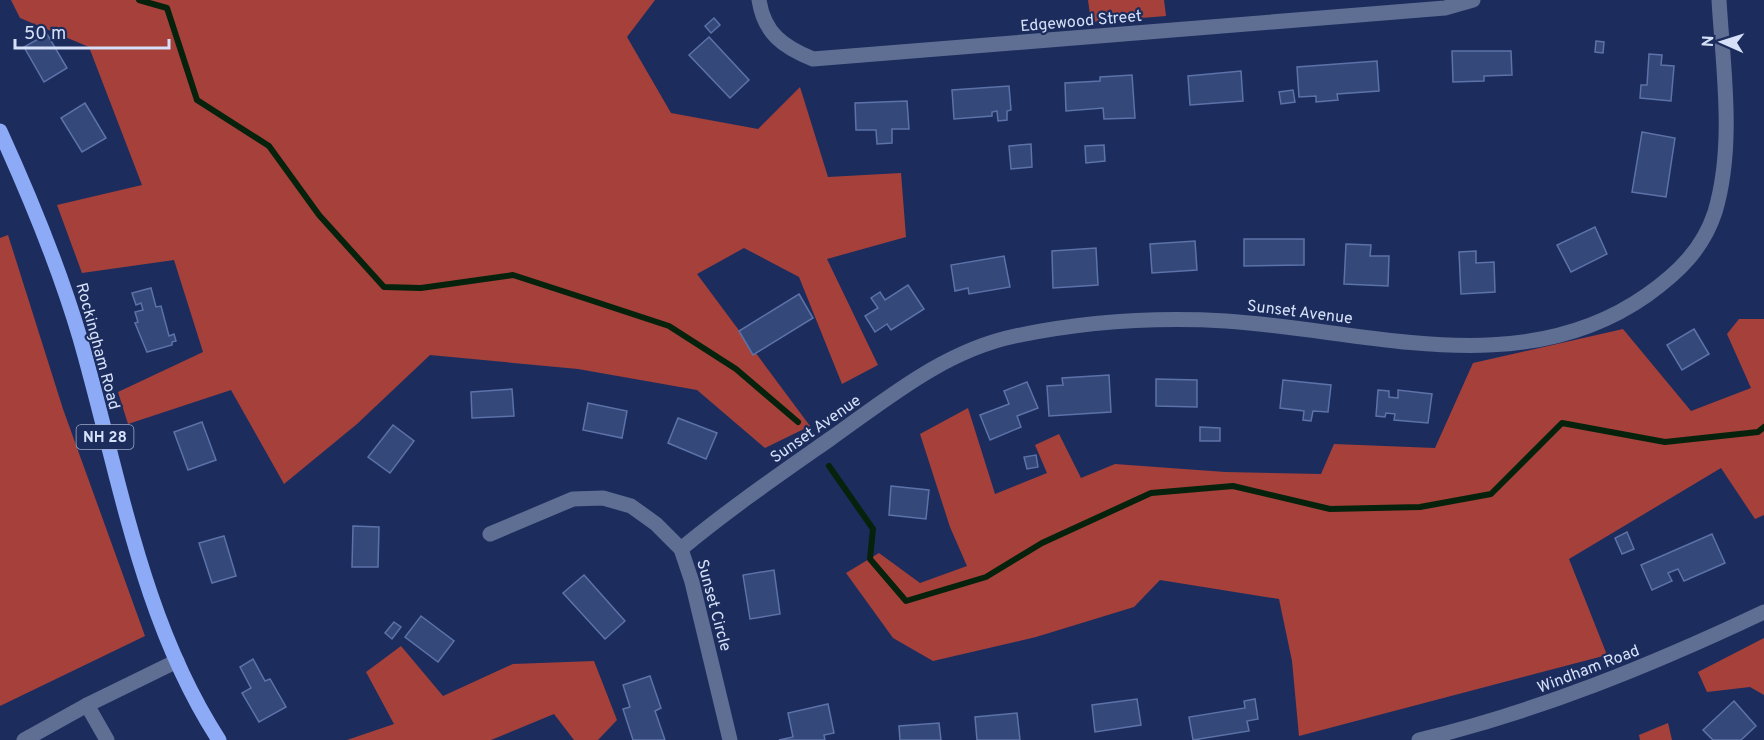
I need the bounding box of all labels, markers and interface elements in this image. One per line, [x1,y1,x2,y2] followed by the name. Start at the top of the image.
[1020,7,1143,37] street label: Edgewood Street
[15,12,170,50] scale bar
[1692,12,1752,72] north arrow
[24,23,66,46] text: 50 m
[1699,35,1719,48] text: N
[71,281,124,412] street label: Rockingham Road
[1246,297,1354,329] street label: Sunset Avenue
[767,391,865,468] street label: Sunset Avenue
[76,425,134,449] road number: NH 28
[691,557,735,654] street label: Sunset Circle
[1535,641,1643,699] street label: Windham Road

